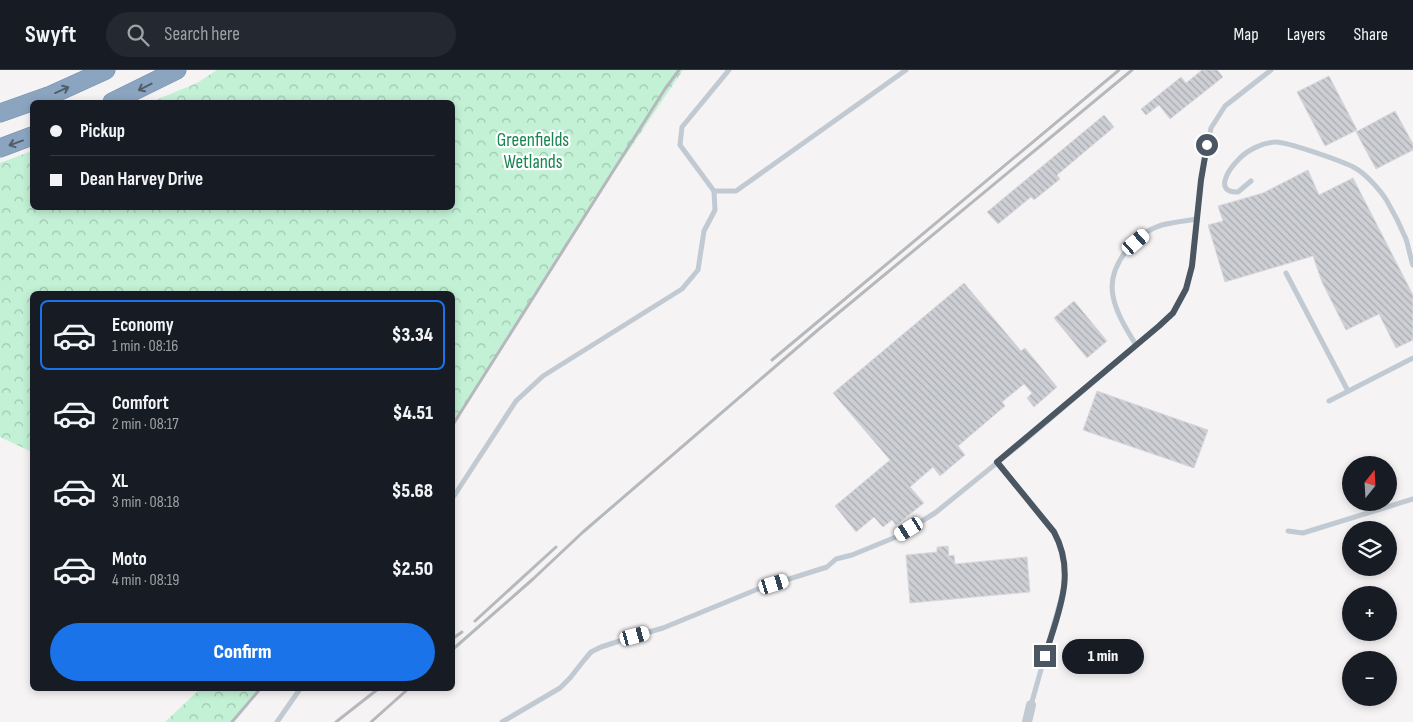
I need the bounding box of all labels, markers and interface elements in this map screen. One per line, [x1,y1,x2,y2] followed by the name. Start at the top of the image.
[106,12,456,57] search box
[25,20,76,49] text: Swyft
[124,21,152,49] icon: search
[164,23,240,46] text: Search here
[1234,24,1259,45] text: Map
[1287,24,1326,45] text: Layers
[1354,24,1388,45] text: Share
[137,82,152,92] one-way arrow
[54,85,69,94] one-way arrow
[80,120,125,143] text: Pickup
[497,129,569,174] park label: Greenfields Wetlands
[1196,134,1218,156] route start
[9,139,25,148] one-way arrow
[80,168,203,191] text: Dean Harvey Drive
[1119,226,1152,258] car
[52,313,97,358] icon: car
[112,314,174,337] text: Economy
[392,324,433,347] text: $3.34
[112,337,178,356] text: 1 min · 08:16
[52,391,97,436] icon: car
[112,392,169,415] text: Comfort
[393,402,433,425] text: $4.51
[112,415,179,434] text: 2 min · 08:17
[1342,456,1398,511] north arrow
[1342,456,1397,706] map controls
[52,469,97,514] icon: car
[112,470,128,493] text: XL
[392,480,433,503] text: $5.68
[112,493,179,512] text: 3 min · 08:18
[892,515,925,543] car
[1342,521,1397,576] button: layers
[52,547,97,592] icon: car
[112,548,147,571] text: Moto
[392,558,433,581] text: $2.50
[112,571,179,590] text: 4 min · 08:19
[757,572,790,596] car
[1342,586,1397,641] button: +
[50,623,435,681] button: Confirm
[618,625,651,647] car
[1062,638,1145,674] callout: 1 min
[1034,645,1056,667] route end
[1088,647,1118,666] text: 1 min
[1342,651,1397,706] button: −

